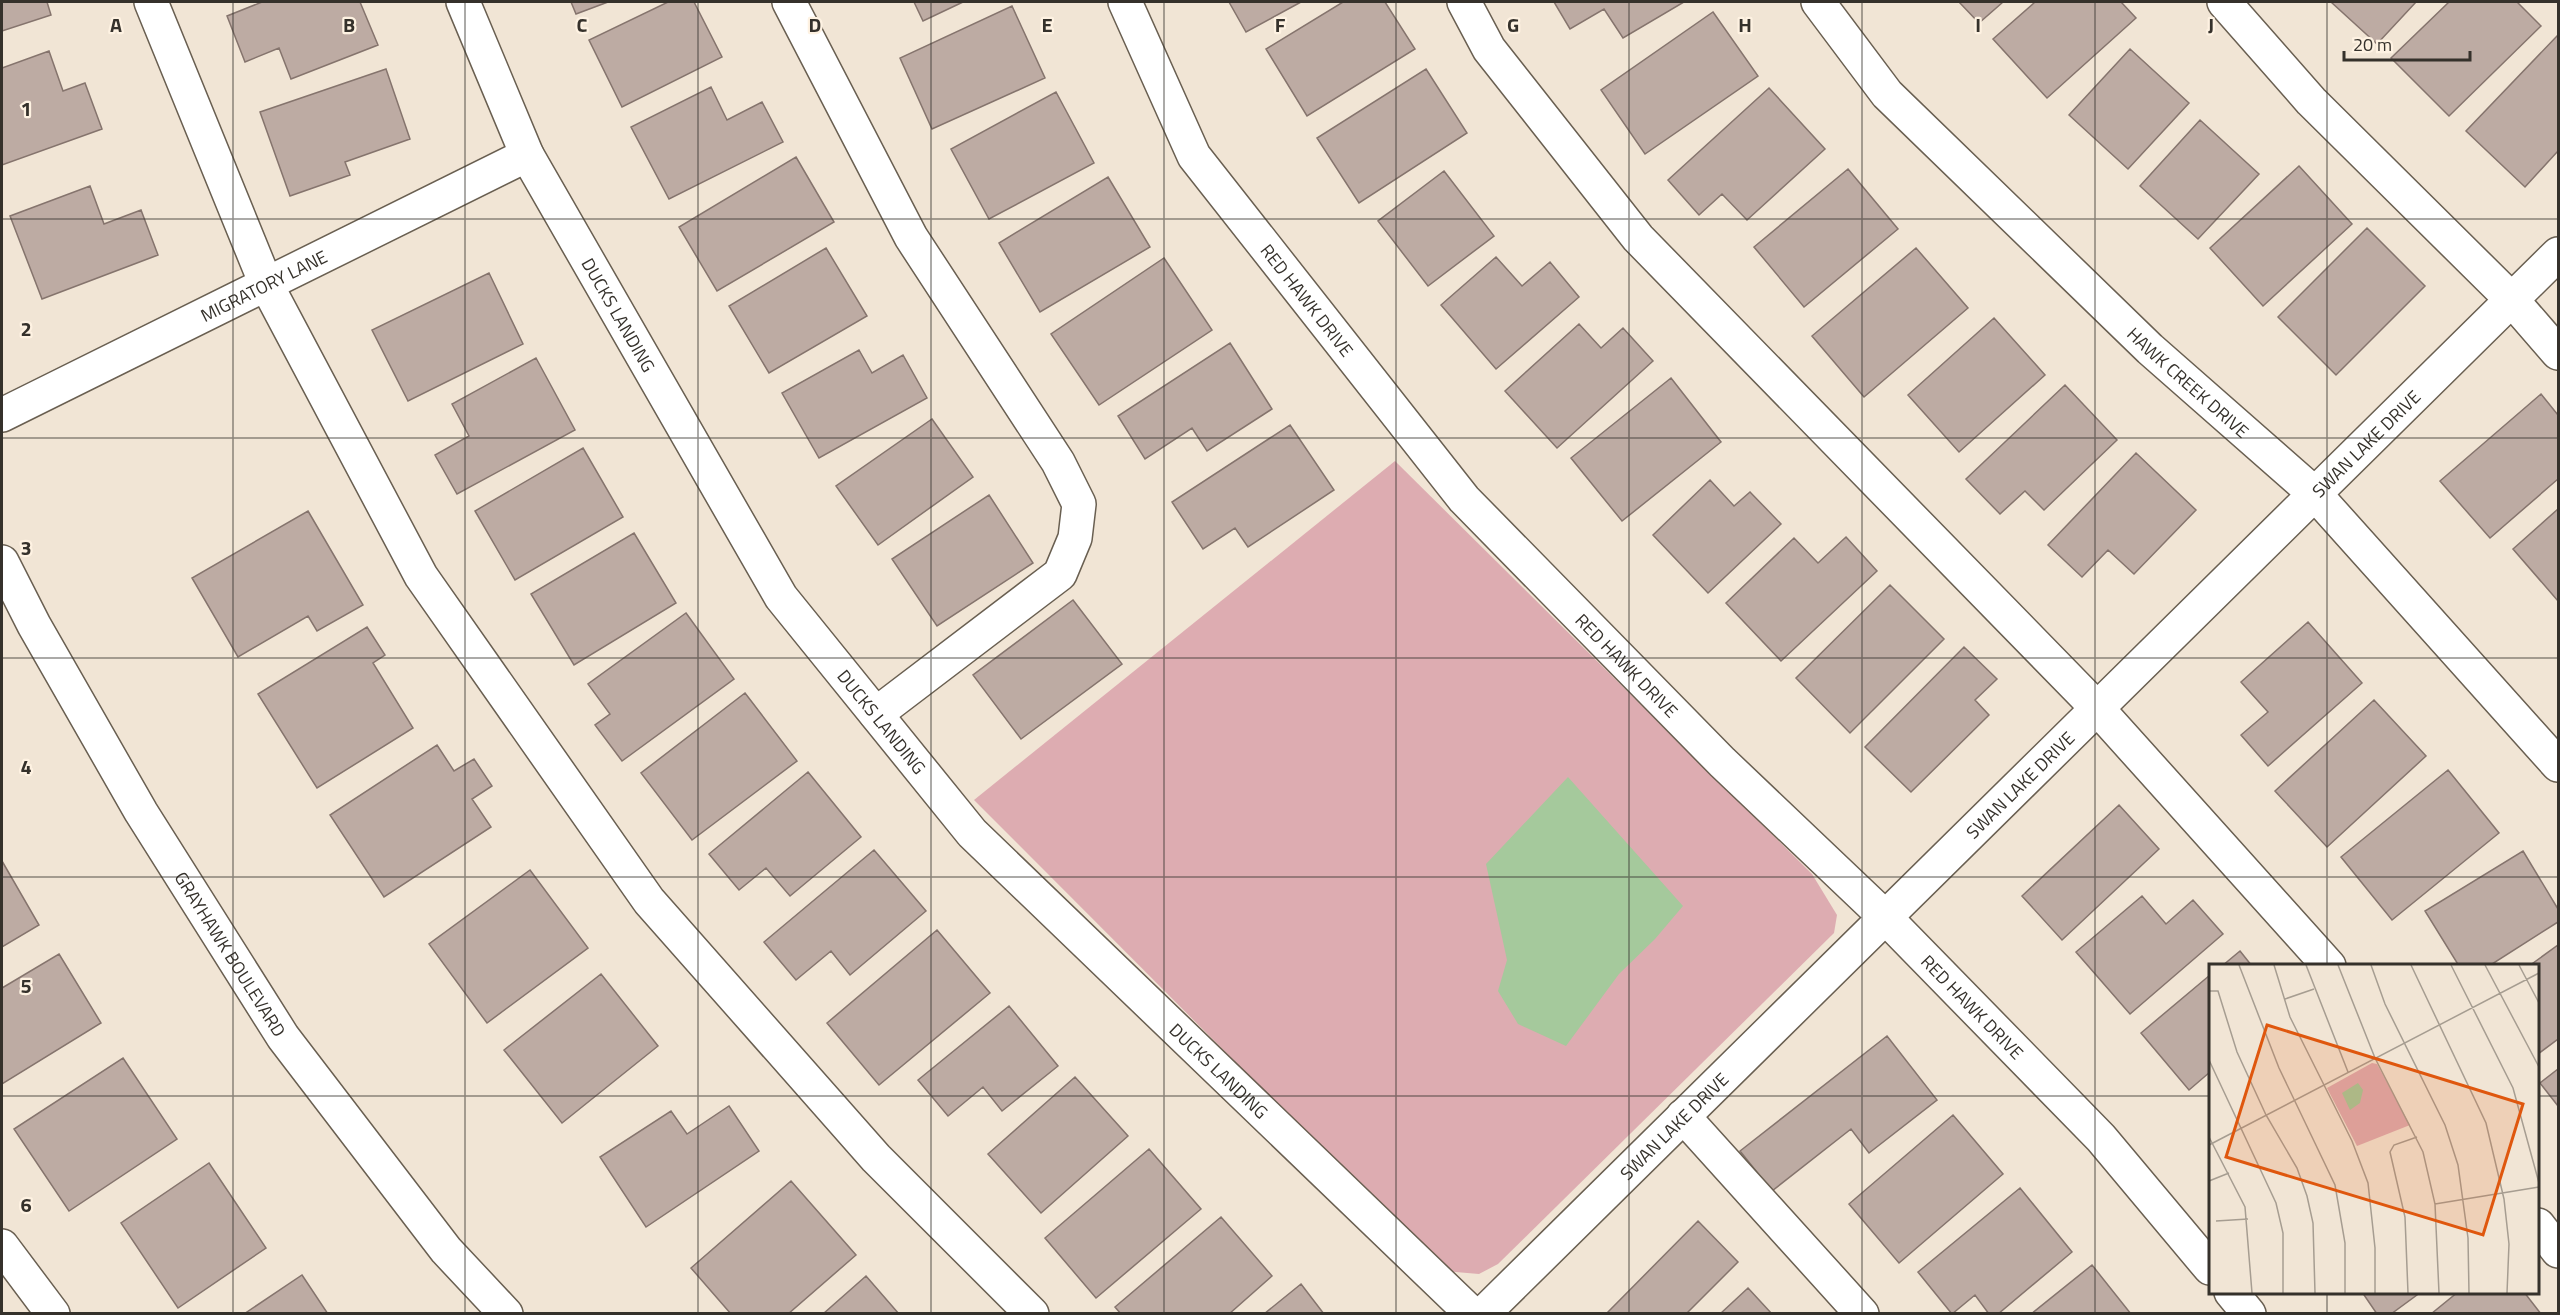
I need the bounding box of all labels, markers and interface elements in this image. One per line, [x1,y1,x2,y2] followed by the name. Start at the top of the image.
[110,9,122,40] text: A
[343,9,355,40] text: B
[577,9,588,40] text: C
[809,9,821,40] text: D
[1041,9,1053,40] text: E
[1275,9,1286,40] text: F
[1507,9,1519,40] text: G
[1738,9,1752,40] text: H
[1975,9,1981,40] text: I
[2208,9,2214,40] text: J
[2344,24,2470,62] scale bar
[2353,31,2392,58] text: 20 m
[20,93,32,124] text: 1
[1254,238,1360,362] street label: RED HAWK DRIVE
[196,243,332,328] street label: MIGRATORY LANE
[575,253,662,377] street label: DUCKS LANDING
[20,313,32,344] text: 2
[2121,321,2255,444] street label: HAWK CREEK DRIVE
[2305,383,2426,503] street label: SWAN LAKE DRIVE
[20,532,32,563] text: 3
[1569,607,1685,723] street label: RED HAWK DRIVE
[831,663,933,780] street label: DUCKS LANDING
[1959,725,2080,845] street label: SWAN LAKE DRIVE
[20,751,32,782] text: 4
[168,866,293,1042] street label: GRAYHAWK BOULEVARD
[1915,948,2030,1065] street label: RED HAWK DRIVE
[2209,964,2539,1294] inset map
[20,970,32,1001] text: 5
[1164,1017,1274,1125] street label: DUCKS LANDING
[1613,1066,1734,1186] street label: SWAN LAKE DRIVE
[20,1189,32,1220] text: 6

